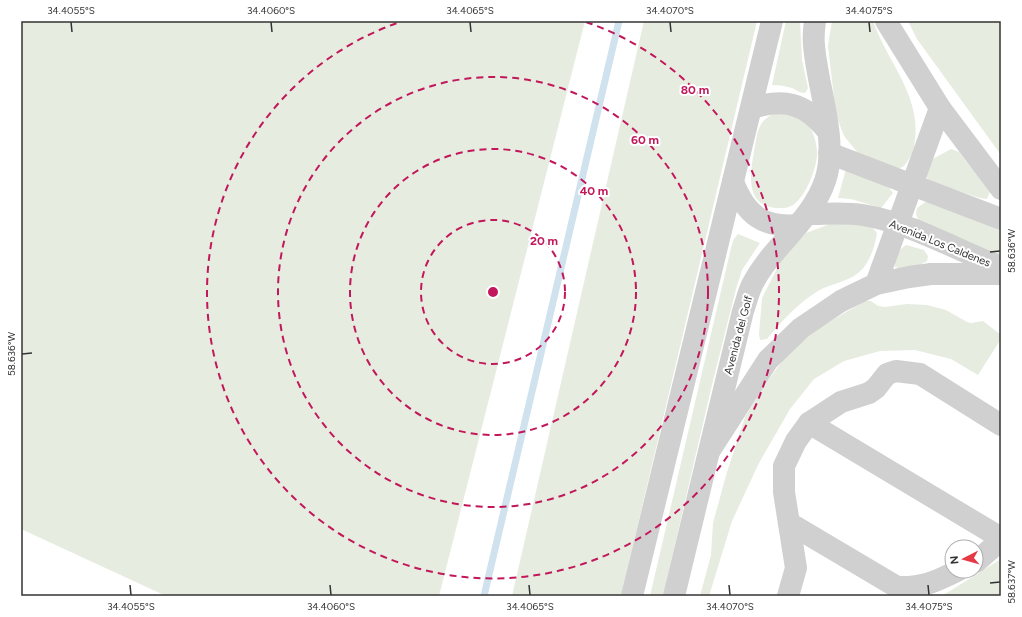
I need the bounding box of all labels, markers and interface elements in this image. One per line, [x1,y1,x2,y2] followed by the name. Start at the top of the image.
[47,4,95,17] text: 34.4055°S
[247,4,295,17] text: 34.4060°S
[446,4,494,17] text: 34.4065°S
[646,4,694,17] text: 34.4070°S
[845,4,893,17] text: 34.4075°S
[681,83,709,97] text: 80 m
[631,133,659,147] text: 60 m
[580,184,608,198] text: 40 m
[887,217,992,270] street label: Avenida Los Caldenes
[1005,229,1018,273] text: 58.636°W
[530,234,558,248] text: 20 m
[486,285,500,299] centre of rings
[722,293,756,376] street label: Avenida del Golf
[5,332,18,376] text: 58.636°W
[944,539,984,579] north arrow
[948,555,961,565] text: N
[1005,560,1018,604] text: 58.637°W
[107,600,155,613] text: 34.4055°S
[307,600,355,613] text: 34.4060°S
[506,600,554,613] text: 34.4065°S
[706,600,754,613] text: 34.4070°S
[905,600,953,613] text: 34.4075°S

